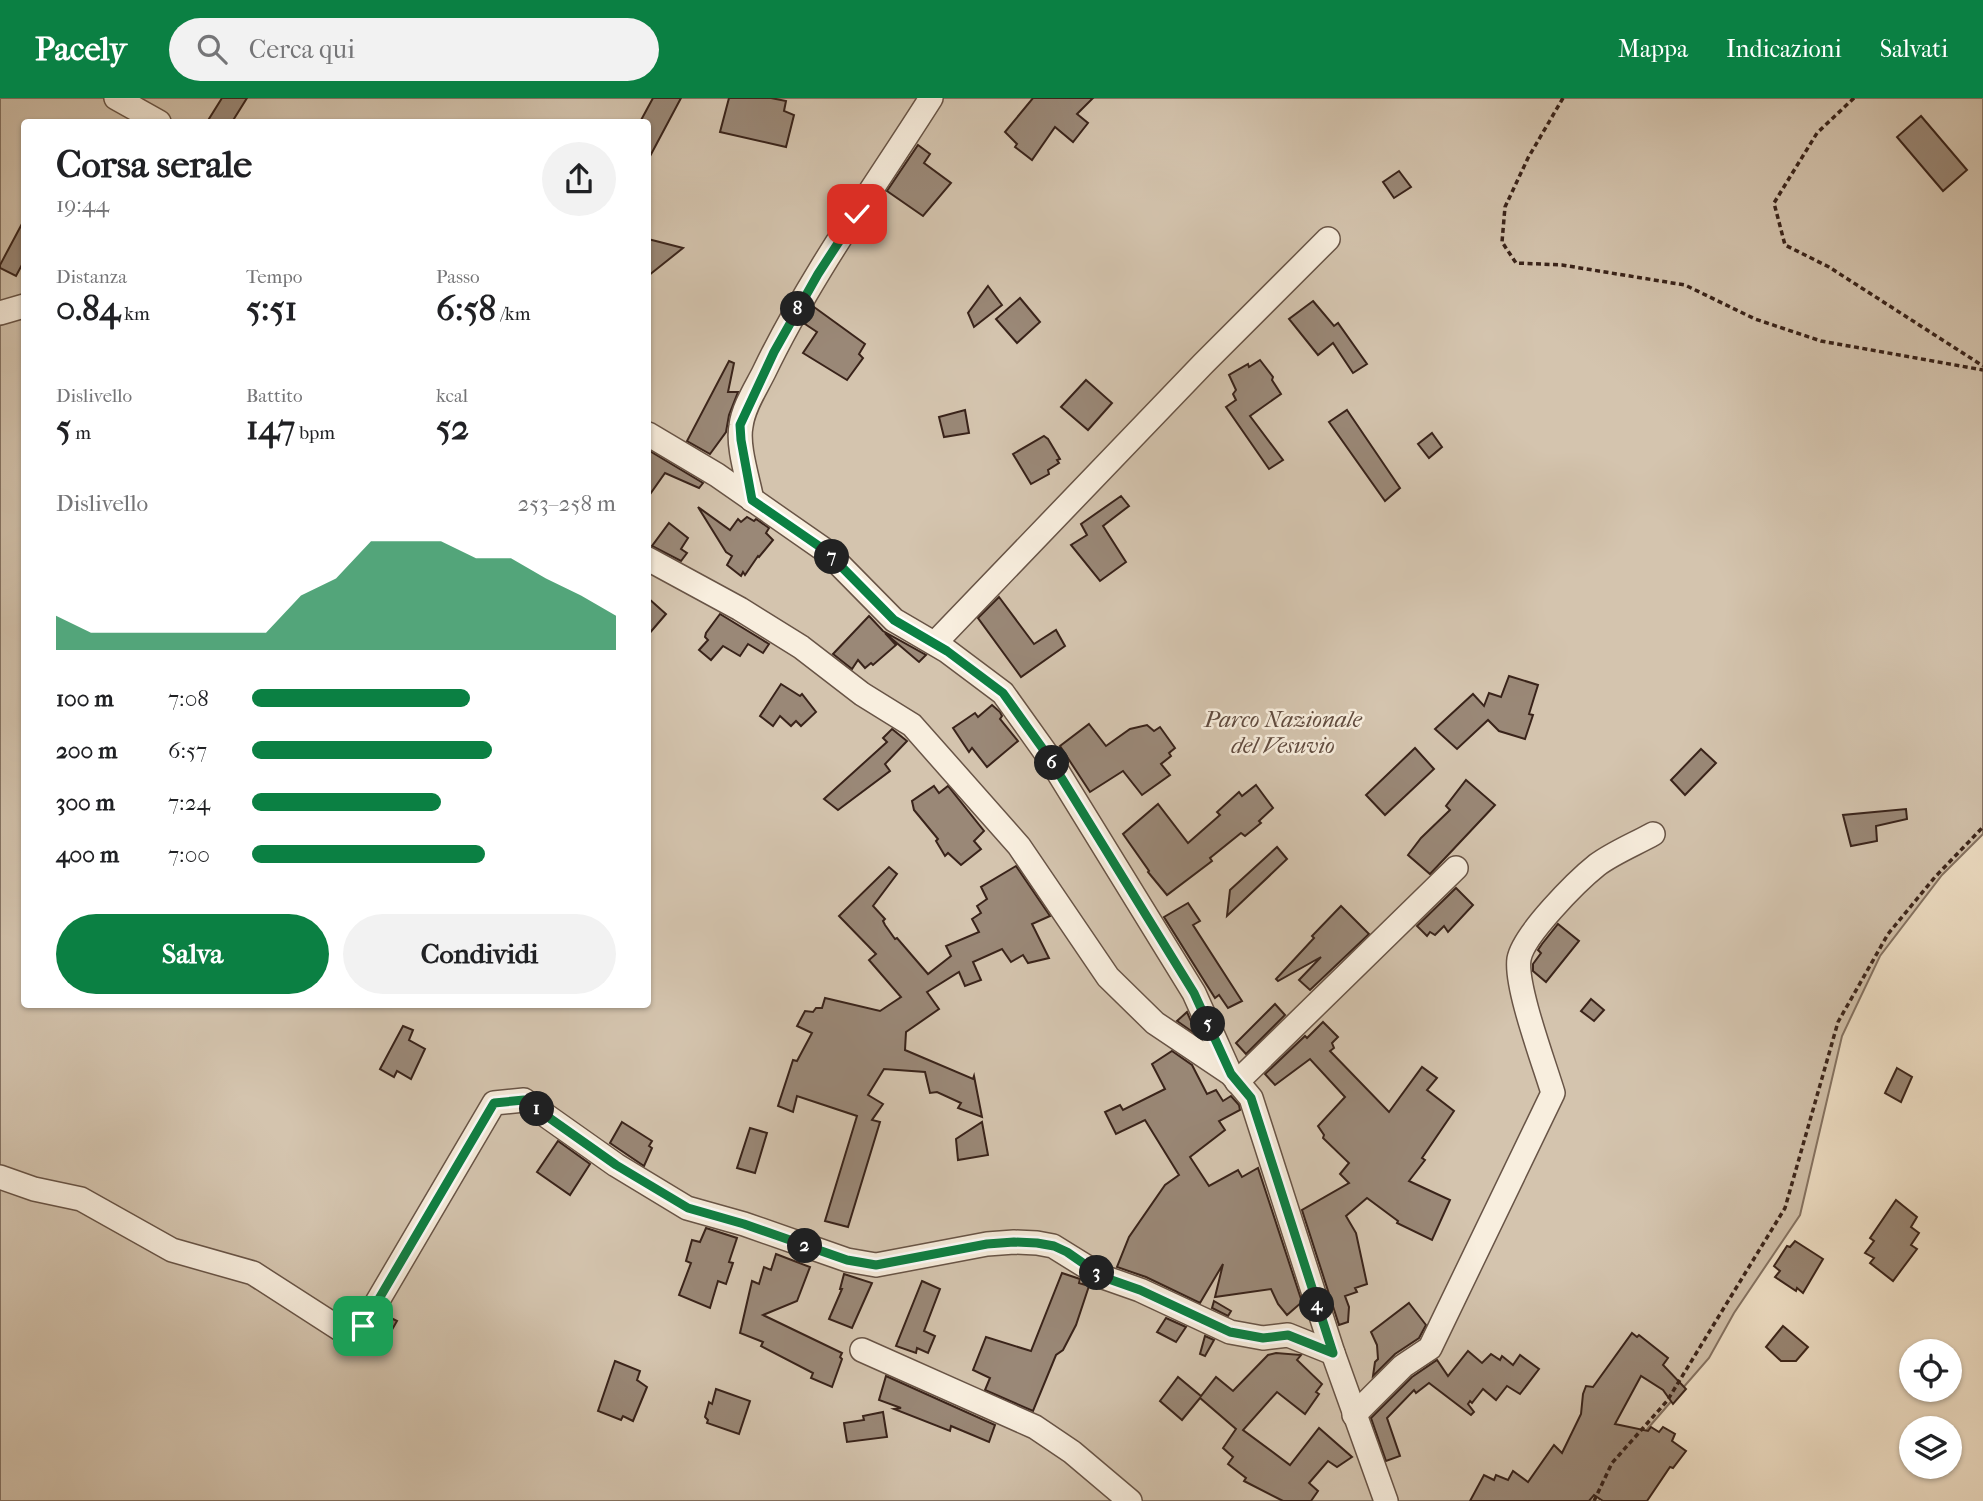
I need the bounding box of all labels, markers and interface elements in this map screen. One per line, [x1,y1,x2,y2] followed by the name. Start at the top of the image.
[169,18,659,81] search box
[35,30,127,69] text: Pacely
[193,30,231,68] icon: search
[249,34,355,65] text: Cerca qui
[1618,35,1688,63] text: Mappa
[1726,35,1842,63] text: Indicazioni
[1880,35,1948,63] text: Salvati
[56,142,252,187] text: Corsa serale
[542,142,616,216] button: share
[827,184,887,244] pin
[56,191,109,218] text: 19:44
[838,195,876,233] icon: check
[56,266,127,288] text: Distanza
[246,266,302,288] text: Tempo
[436,266,480,288] text: Passo
[56,288,120,329] text: 0.84
[246,288,297,329] text: 5:51
[436,288,496,329] text: 6:58
[780,292,816,326] pin: 8
[793,297,802,319] text: 8
[120,303,150,325] text: km
[496,303,530,325] text: /km
[56,385,132,407] text: Dislivello
[246,385,303,407] text: Battito
[436,385,468,407] text: kcal
[56,407,71,448] text: 5
[246,407,295,448] text: 147
[436,407,469,448] text: 52
[71,422,91,444] text: m
[295,422,335,444] text: bpm
[56,490,148,517] text: Dislivello
[517,490,616,517] text: 253–258 m
[814,540,850,574] pin: 7
[827,545,836,567] text: 7
[56,685,114,712] text: 100 m
[168,685,209,712] text: 7:08
[1203,706,1362,759] park label: Parco Nazionale del Vesuvio
[56,737,117,764] text: 200 m
[168,737,207,764] text: 6:57
[1034,746,1070,780] pin: 6
[1046,751,1057,773] text: 6
[56,789,115,816] text: 300 m
[168,789,210,816] text: 7:24
[56,841,119,868] text: 400 m
[168,841,210,868] text: 7:00
[56,914,329,994] button: Salva
[343,914,616,994] button: Condividi
[1190,1006,1226,1042] pin: 5
[1203,1012,1212,1034] text: 5
[520,1091,554,1126] pin: 1
[533,1097,540,1119] text: 1
[788,1228,822,1264] pin: 2
[800,1234,809,1256] text: 2
[1080,1256,1114,1290] pin: 3
[1093,1261,1100,1283] text: 3
[1300,1288,1334,1322] pin: 4
[1311,1293,1322,1315] text: 4
[333,1296,393,1356] pin
[344,1307,382,1345] icon: arrive
[1899,1339,1962,1479] map controls
[1899,1339,1962,1402] button: locate
[1899,1416,1962,1479] button: layers

